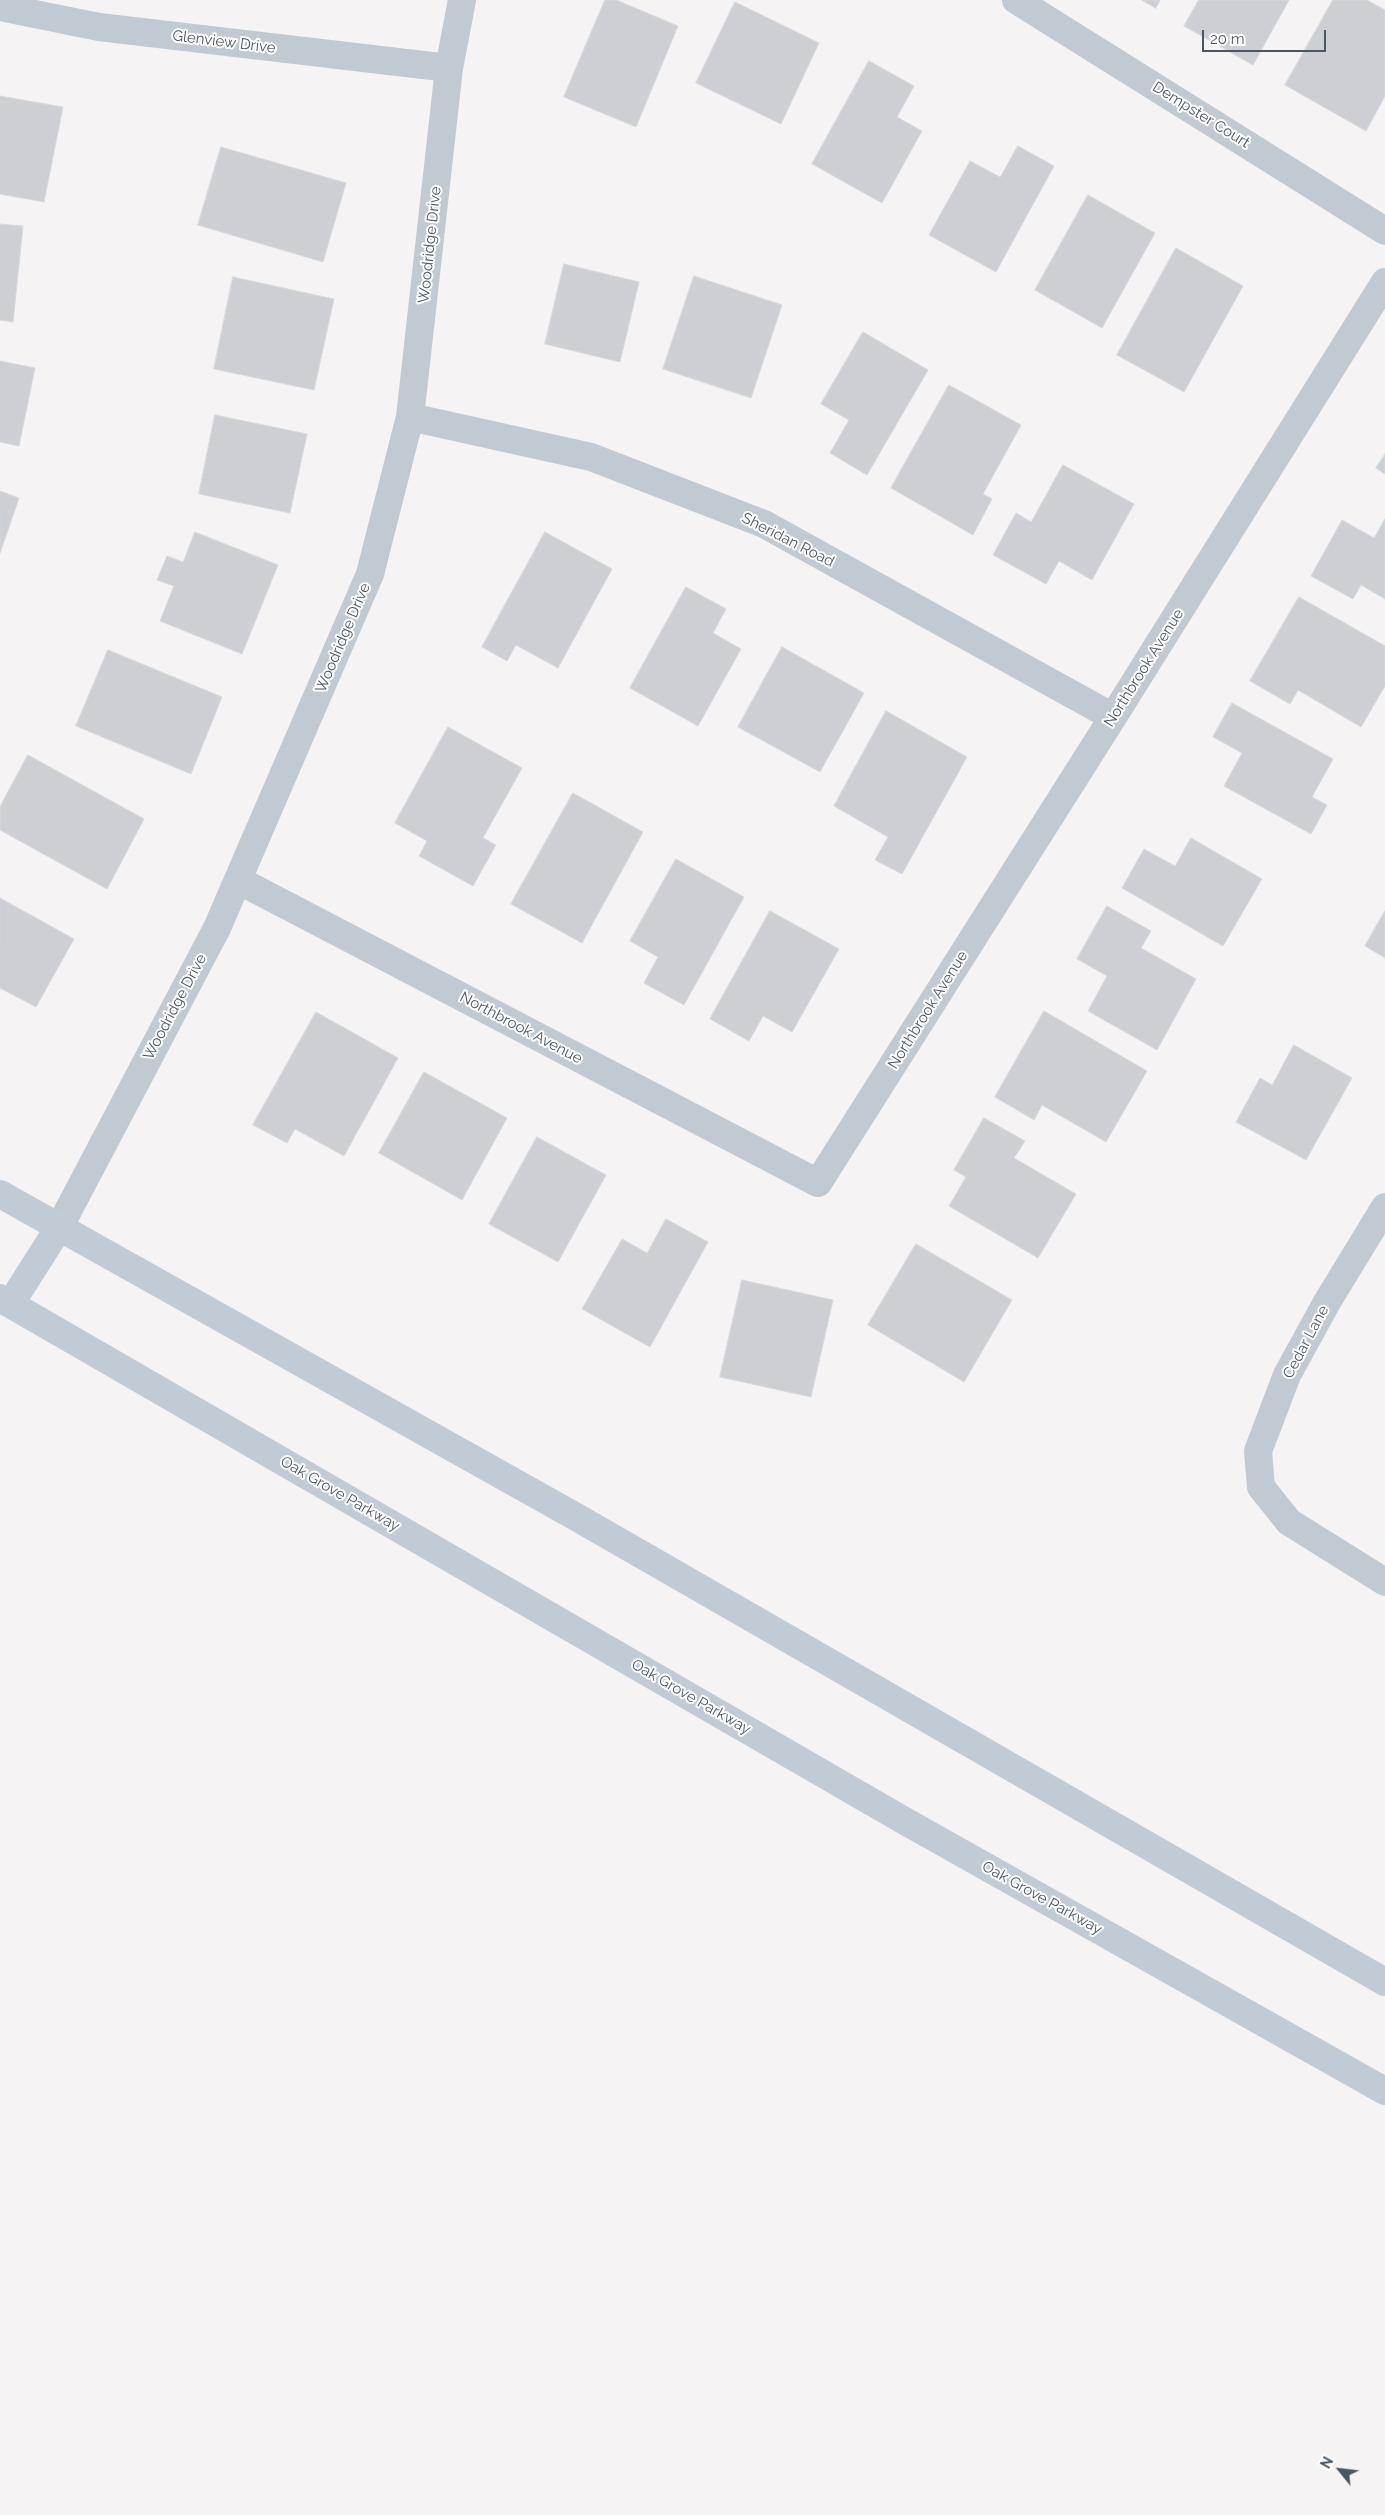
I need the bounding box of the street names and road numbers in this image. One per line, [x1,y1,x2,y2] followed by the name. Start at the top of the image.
[171,27,277,57] street label: Glenview Drive
[1149,78,1253,152] street label: Dempster Court
[415,186,445,304] street label: Woodridge Drive
[739,509,837,571] street label: Sheridan Road
[312,580,374,696] street label: Woodridge Drive
[1100,606,1188,730] street label: Northbrook Avenue
[884,948,972,1072] street label: Northbrook Avenue
[139,951,211,1063] street label: Woodridge Drive
[457,988,585,1068] street label: Northbrook Avenue
[1279,1302,1333,1382] street label: Cedar Lane
[277,1453,403,1535] street label: Oak Grove Parkway
[628,1656,754,1738] street label: Oak Grove Parkway
[979,1857,1105,1939] street label: Oak Grove Parkway

